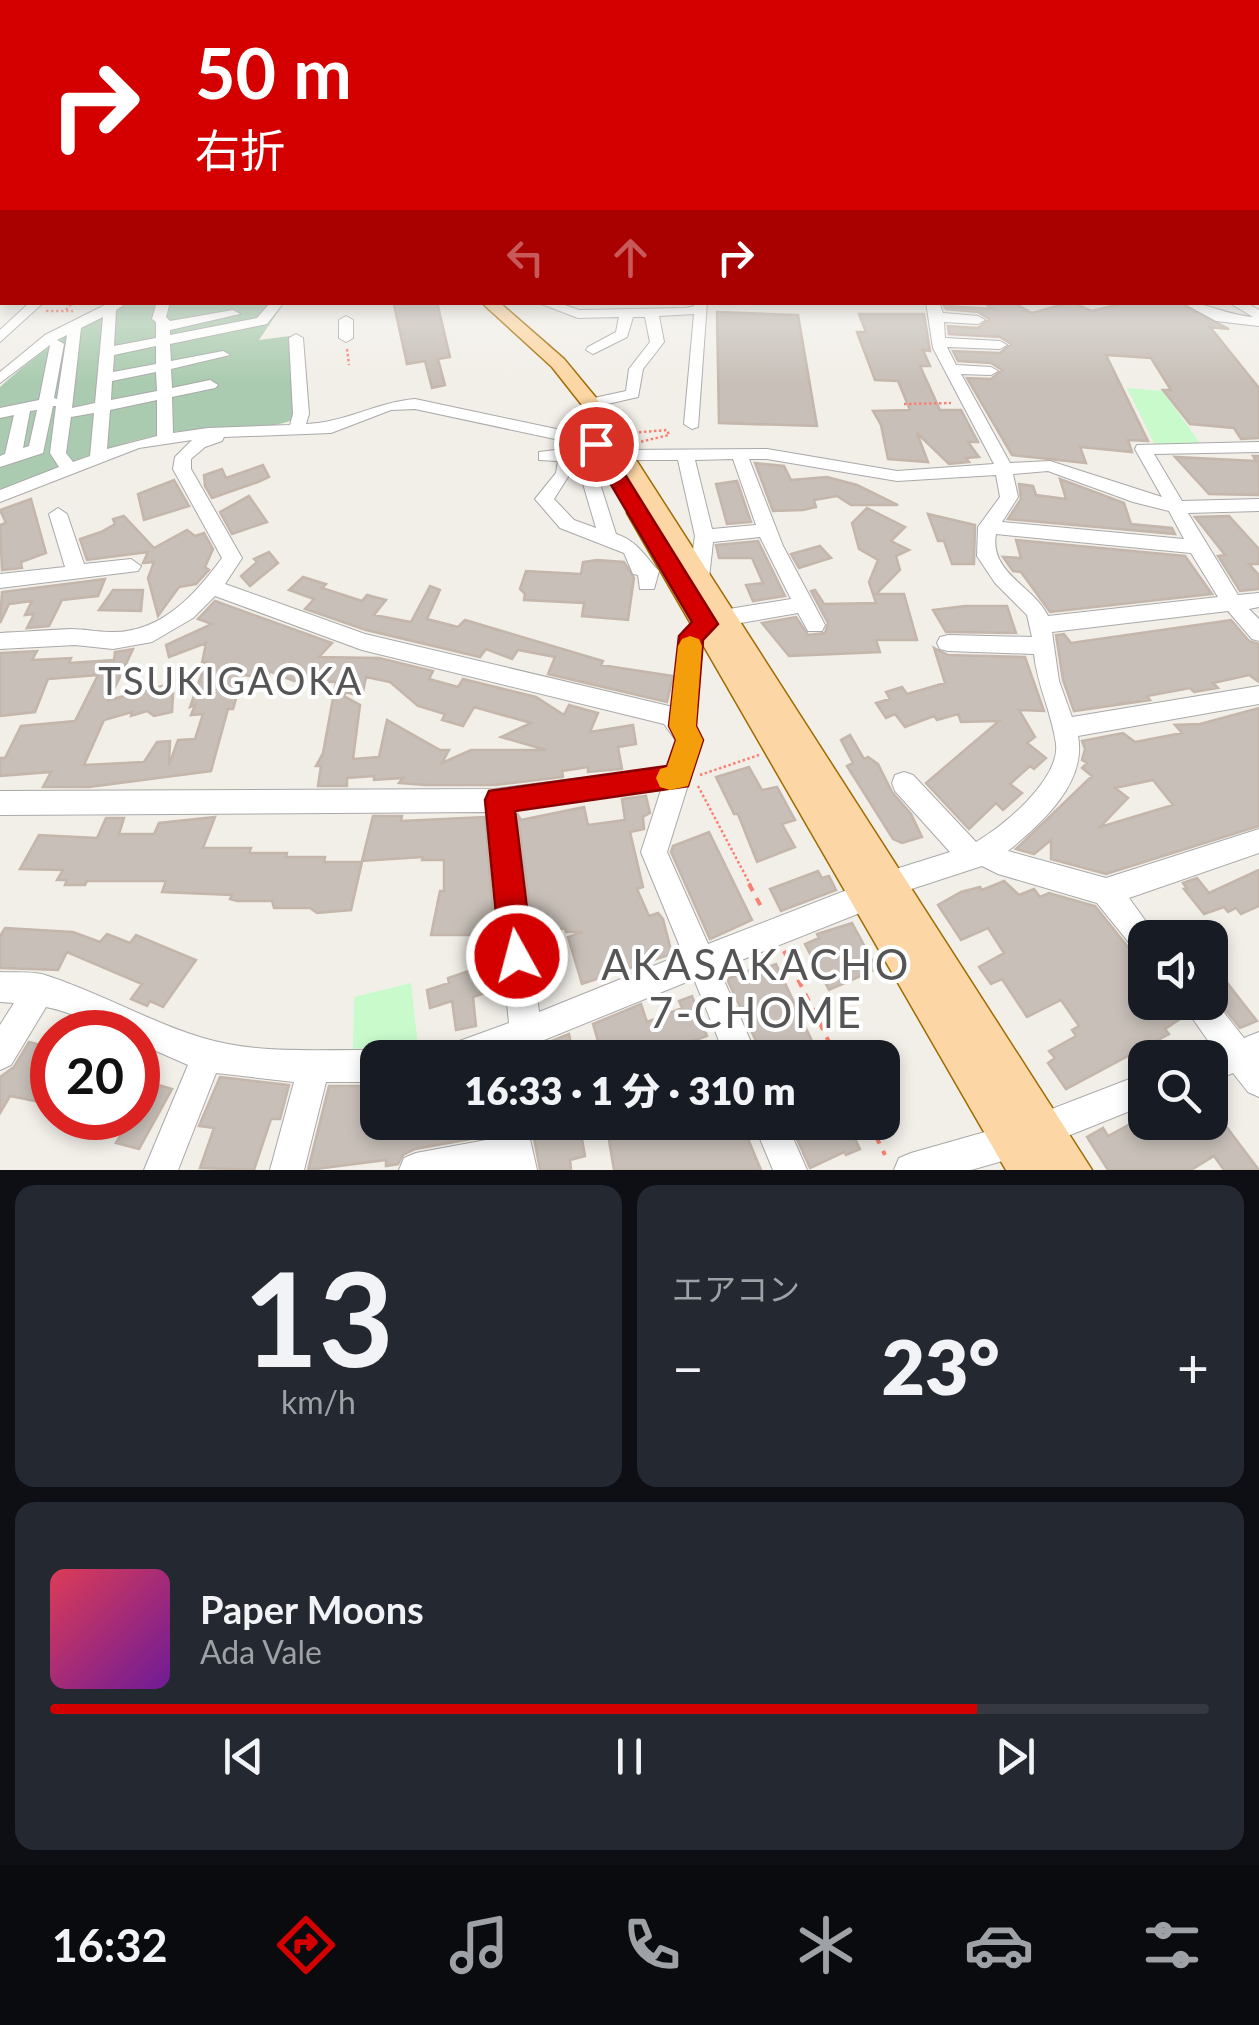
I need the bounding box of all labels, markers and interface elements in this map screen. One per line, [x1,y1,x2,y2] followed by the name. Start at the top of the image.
[195,30,352,114] text: 50 m
[30,40,160,170] icon: right
[195,123,285,177] text: 右折
[498,230,553,285] icon: left
[603,230,658,285] icon: ahead
[708,230,763,285] icon: right
[554,402,639,487] pin
[569,417,624,472] icon: arrive
[98,657,364,703] district label: TSUKIGAOKA
[465,904,569,1008] position arrow
[1128,920,1228,1140] map controls
[1128,920,1228,1020] button: sound
[601,939,911,1037] district label: AKASAKACHO 7-CHOME
[30,1010,160,1140] speed limit sign: 20
[1128,1040,1228,1140] button: search
[464,1067,796,1113] text: 16:33 · 1 分 · 310 m
[243,1239,394,1395] text: 13
[672,1269,800,1308] text: エアコン
[881,1321,1000,1411] text: 23°
[672,1334,704,1400] text: −
[1177,1334,1209,1400] text: +
[281,1382,356,1421] text: km/h
[200,1586,424,1632] text: Paper Moons
[200,1632,322,1671] text: Ada Vale
[216,1729,271,1784] icon: previous
[602,1729,657,1784] icon: pause
[988,1729,1043,1784] icon: next
[271,1910,341,1980] icon: directions
[444,1910,514,1980] icon: music
[617,1910,687,1980] icon: phone
[791,1910,861,1980] icon: climate
[964,1910,1034,1980] icon: car
[1137,1910,1207,1980] icon: filters
[52,1918,168,1972] text: 16:32

